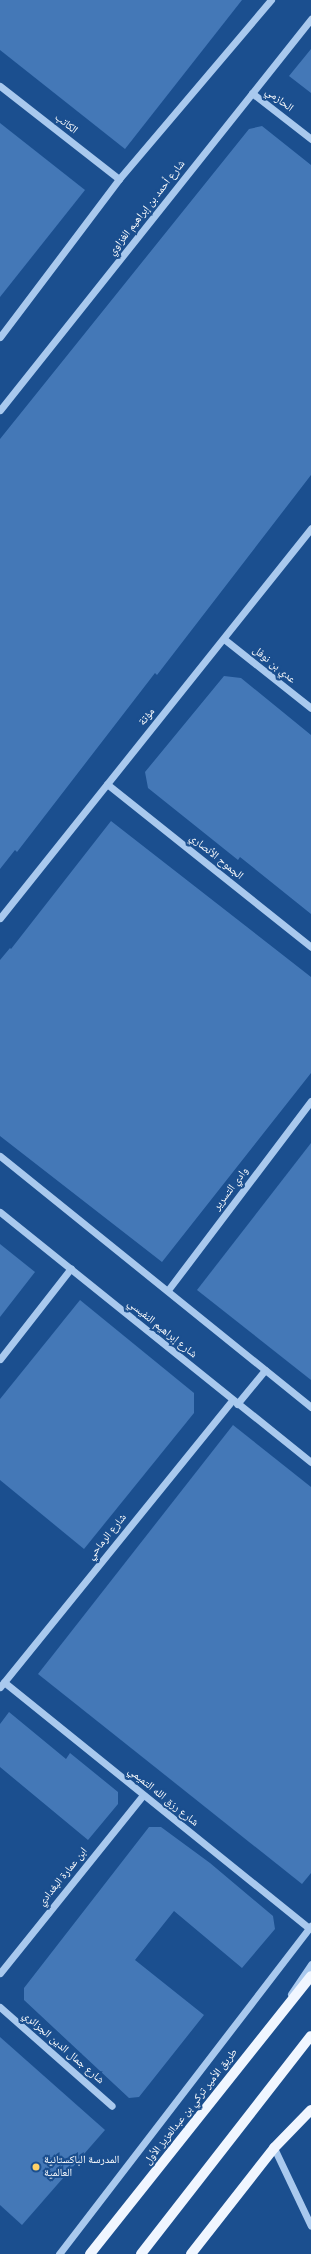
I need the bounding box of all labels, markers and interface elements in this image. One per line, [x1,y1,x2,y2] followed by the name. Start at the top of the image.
[262,85,296,115] street label: الحازمي
[52,111,80,137] street label: الكاتب
[106,158,188,258] street label: شارع أحمد بن إبراهيم الغزاوي
[250,644,298,686] street label: عدي بن نوفل
[136,705,158,729] street label: مؤتة
[186,831,246,883] street label: الجموح الأنصاري
[210,1165,252,1213] street label: وادي التسرير
[125,1297,199,1361] street label: شارع إبراهيم النفيسي
[84,1511,130,1563] street label: شارع الرماحي
[125,1765,201,1829] street label: شارع رزق الله التميمي
[36,1845,90,1909] street label: ابن عمارة البغدادي
[19,2009,107,2087] street label: شارع جمال الدين الجزائري
[142,2046,240,2168] street label: طريق الأمير تركي بن عبدالعزيز الأول
[44,2154,119,2180] place label: المدرسة الباكستانية العالمية
[31,2162,41,2172] marker: المدرسة الباكستانية العالمية

